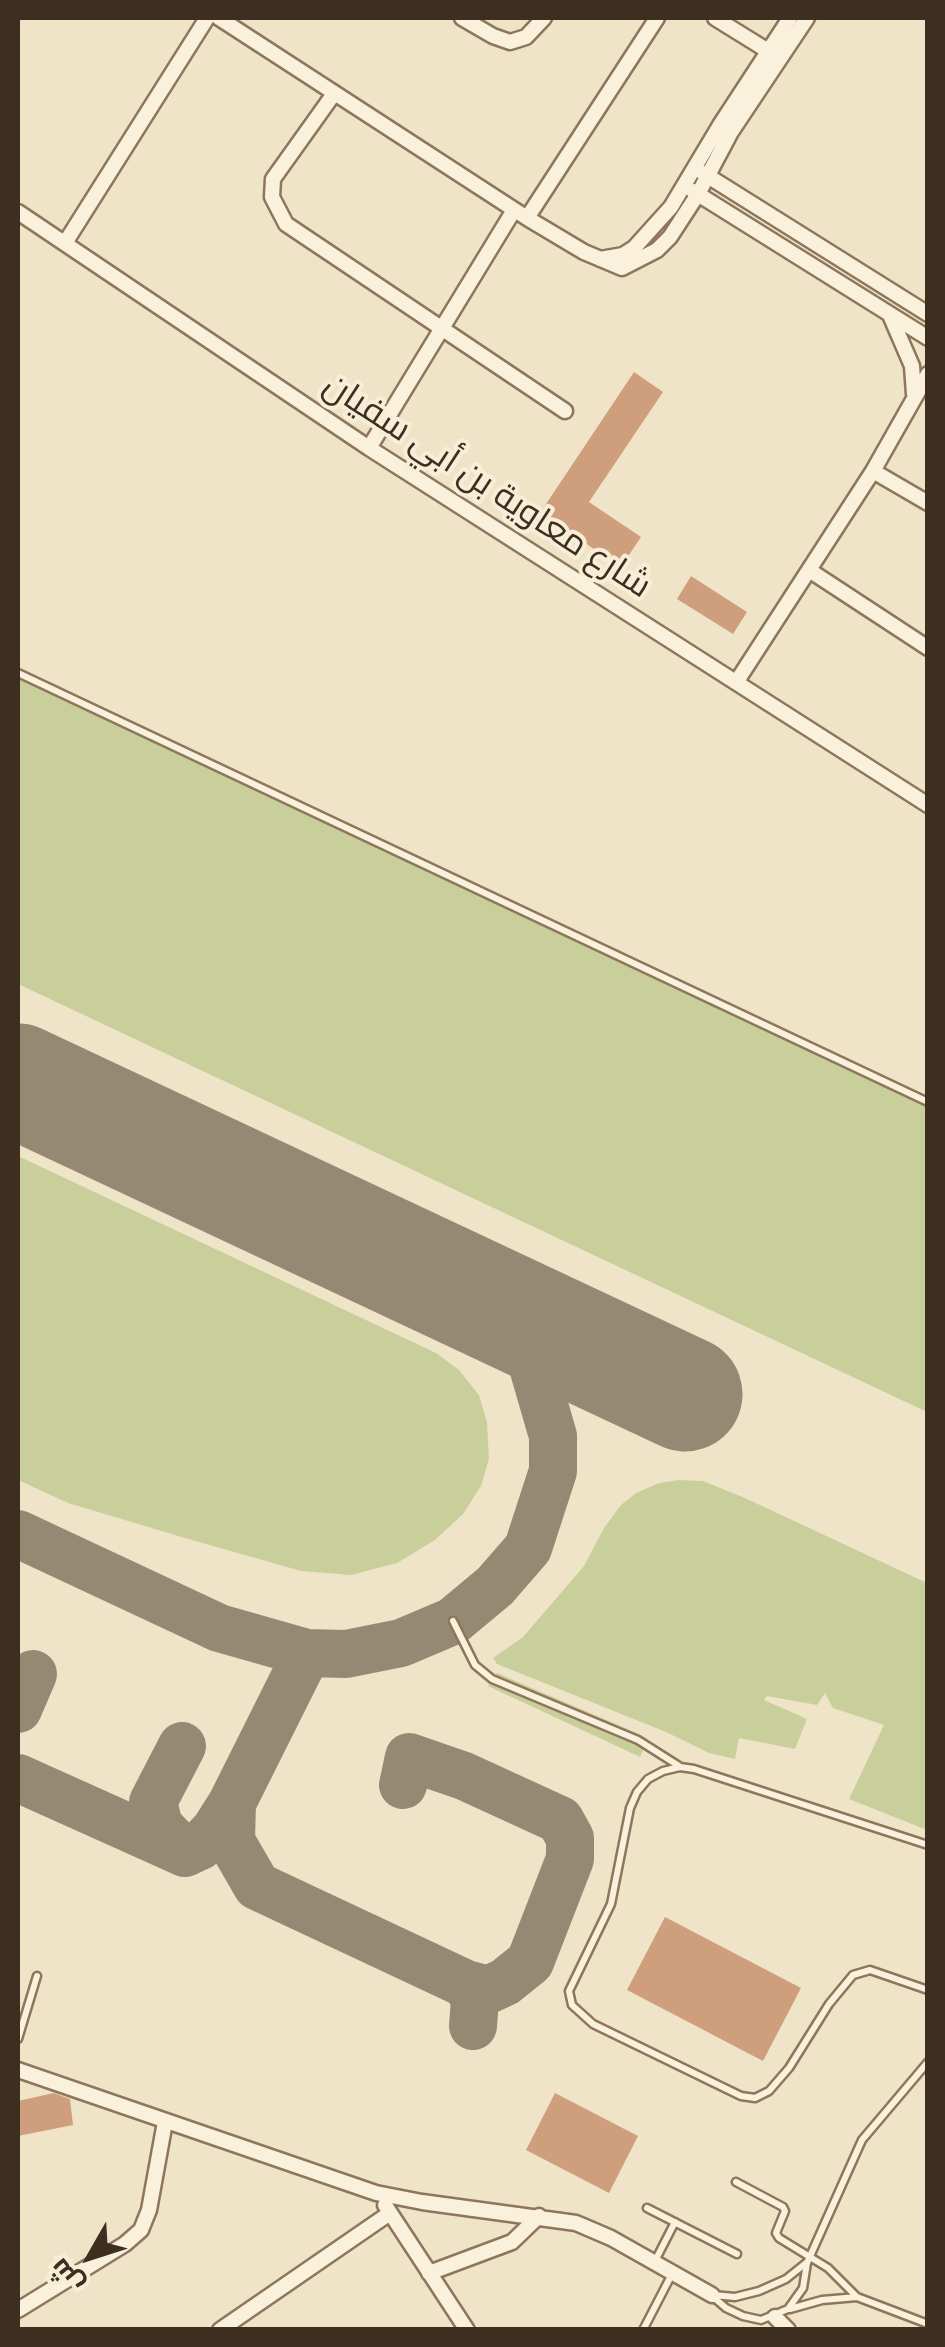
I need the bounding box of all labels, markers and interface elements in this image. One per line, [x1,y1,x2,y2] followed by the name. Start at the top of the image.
[315,364,659,608] street label: شارع معاوية بن أبي سفيان
[40,2207,140,2307] north arrow
[42,2252,90,2301] text: ش

